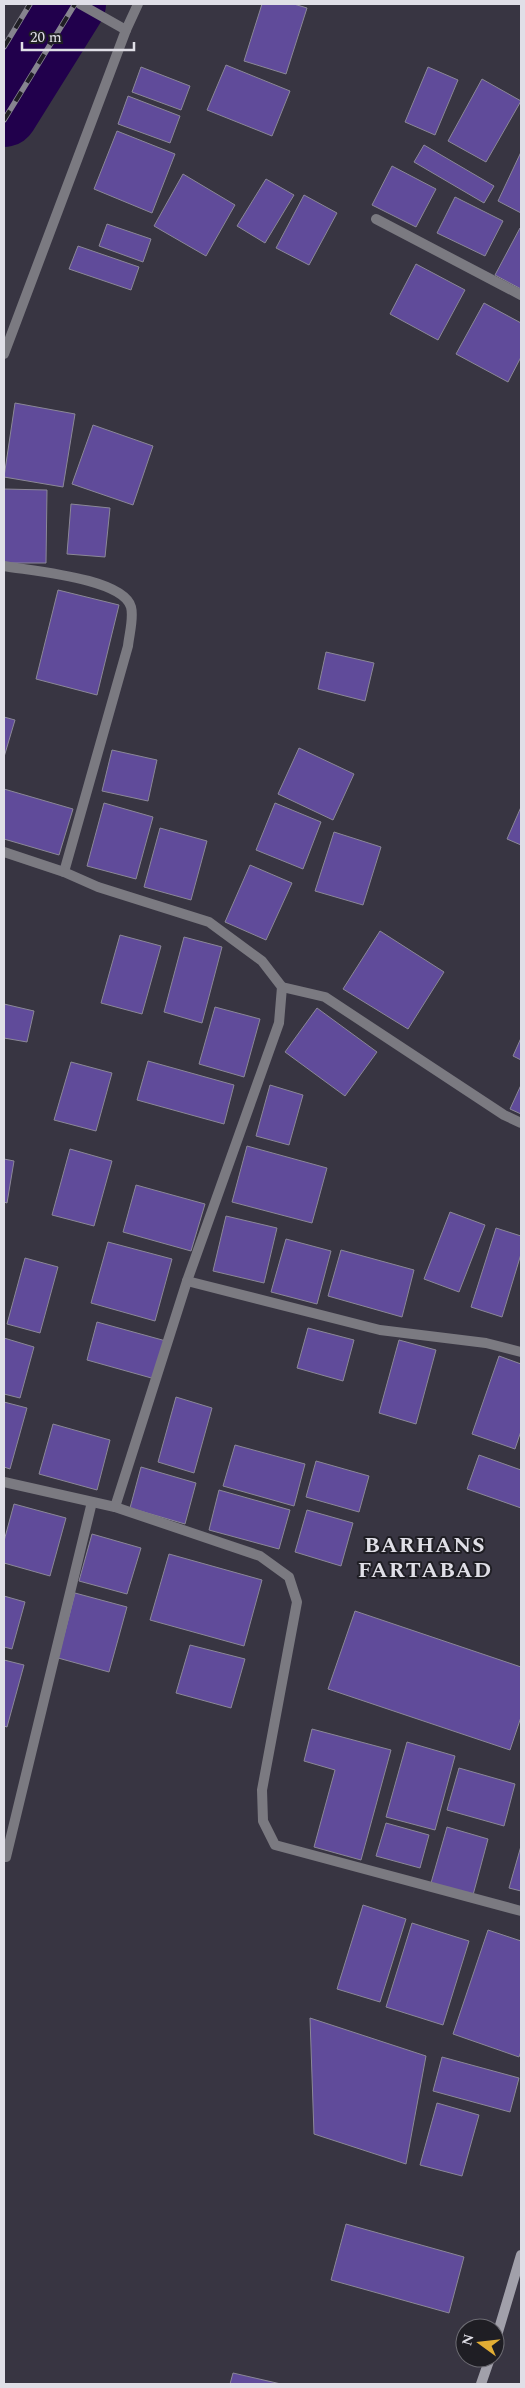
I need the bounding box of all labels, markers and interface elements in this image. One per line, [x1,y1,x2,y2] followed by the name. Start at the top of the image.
[22,20,135,52] scale bar
[30,26,62,49] text: 20 m
[358,1529,492,1587] district label: BARHANS FARTABAD
[455,2318,505,2368] north arrow
[456,2332,480,2348] text: N

